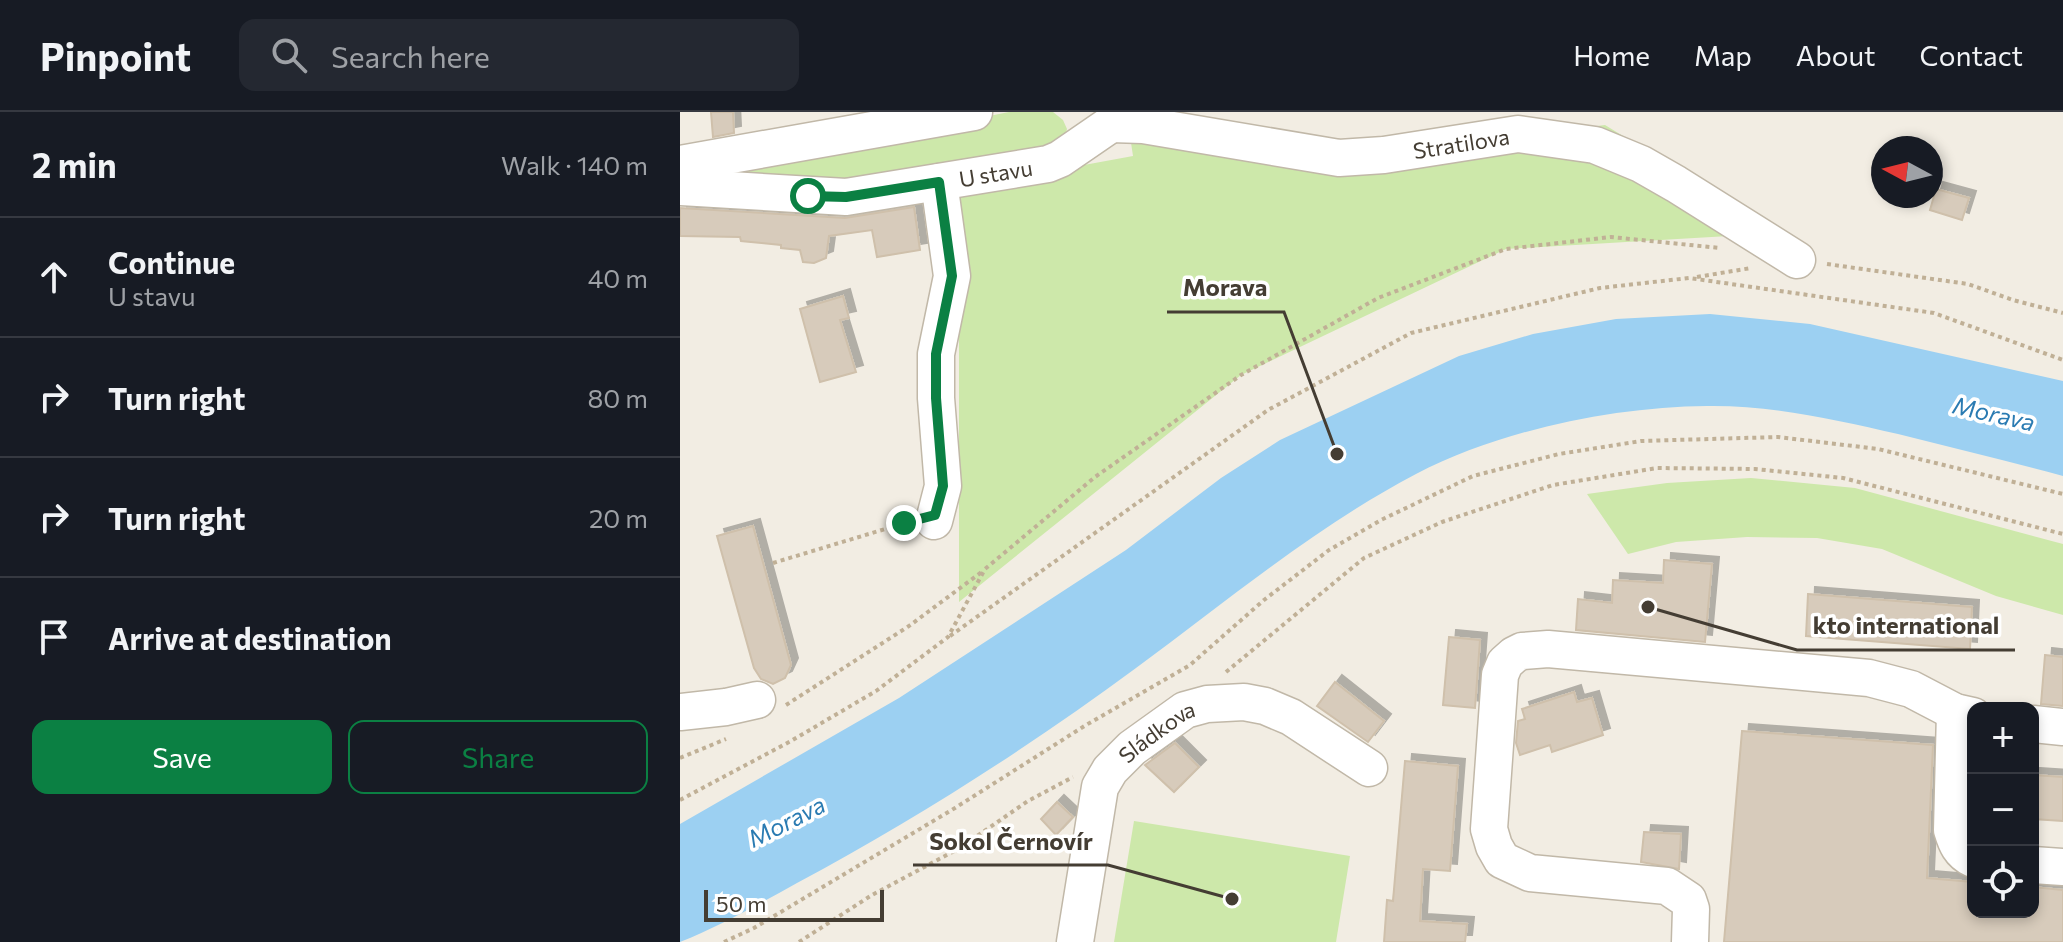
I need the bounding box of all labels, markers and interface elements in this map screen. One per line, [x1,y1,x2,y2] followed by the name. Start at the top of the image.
[239,19,799,91] search box
[40,32,191,79] text: Pinpoint
[267,33,311,77] icon: search
[331,37,490,74] text: Search here
[1573,38,1650,72] text: Home
[1694,38,1752,72] text: Map
[1796,38,1876,72] text: About
[1920,38,2023,72] text: Contact
[1411,122,1511,164] street label: Stratilova
[1871,136,1943,208] north arrow
[32,143,117,185] text: 2 min
[501,149,648,180] text: Walk · 140 m
[957,153,1034,192] street label: U stavu
[790,178,826,214] route start
[108,243,235,280] text: Continue
[32,255,76,299] icon: ahead
[588,262,648,293] text: 40 m
[1167,264,1284,312] callout: Morava
[1183,272,1267,301] text: Morava
[108,280,196,311] text: U stavu
[32,375,76,419] icon: right
[108,379,245,416] text: Turn right
[588,382,648,413] text: 80 m
[1950,390,2038,436] water label: Morava
[32,495,76,539] icon: right
[108,499,245,536] text: Turn right
[589,502,648,533] text: 20 m
[886,505,922,541] route end
[1797,602,2015,650] callout: kto international
[1813,610,1999,639] text: kto international
[32,615,76,659] icon: arrive
[108,619,392,656] text: Arrive at destination
[1112,694,1198,768] street label: Sládkova
[1967,702,2039,918] map controls
[1967,702,2039,774] button: +
[32,720,332,794] button: Save
[348,720,648,794] button: Share
[1967,774,2039,846] button: −
[742,789,830,853] water label: Morava
[913,817,1108,865] callout: Sokol Černovír
[929,826,1093,855] text: Sokol Černovír
[1967,846,2039,918] button: locate
[704,886,884,922] scale bar
[716,890,766,917] text: 50 m

